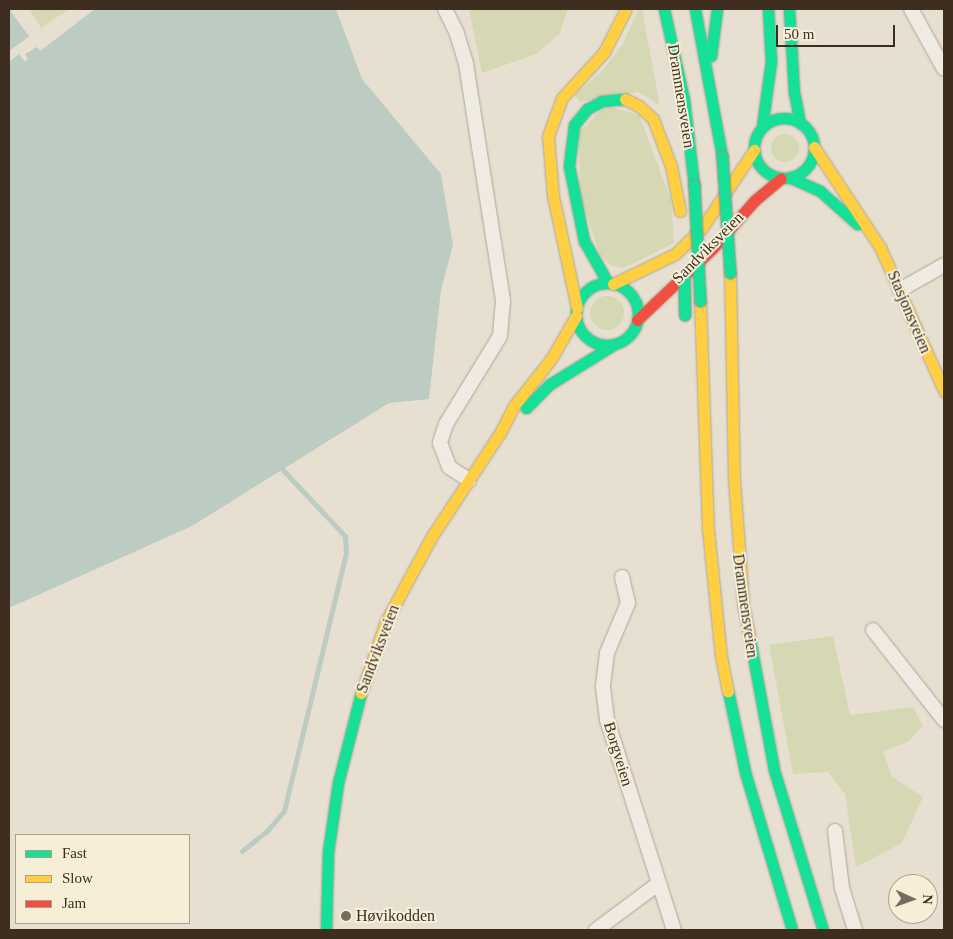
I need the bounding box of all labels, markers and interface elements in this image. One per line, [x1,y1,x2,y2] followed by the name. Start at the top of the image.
[778,15,897,47] scale bar
[784,26,814,42] text: 50 m
[663,43,699,149] street label: Drammensveien
[668,208,748,288] street label: Sandviksveien
[883,268,935,356] street label: Stasjonsveien
[728,553,762,659] street label: Drammensveien
[352,602,404,696] street label: Sandviksveien
[599,719,637,789] street label: Borgveien
[15,834,190,924] legend
[62,845,87,861] text: Fast
[62,870,93,886] text: Slow
[888,874,938,924] north arrow
[920,894,935,905] text: N
[62,895,86,911] text: Jam
[356,906,435,926] place label: Høvikodden
[340,910,352,922] marker: Høvikodden

